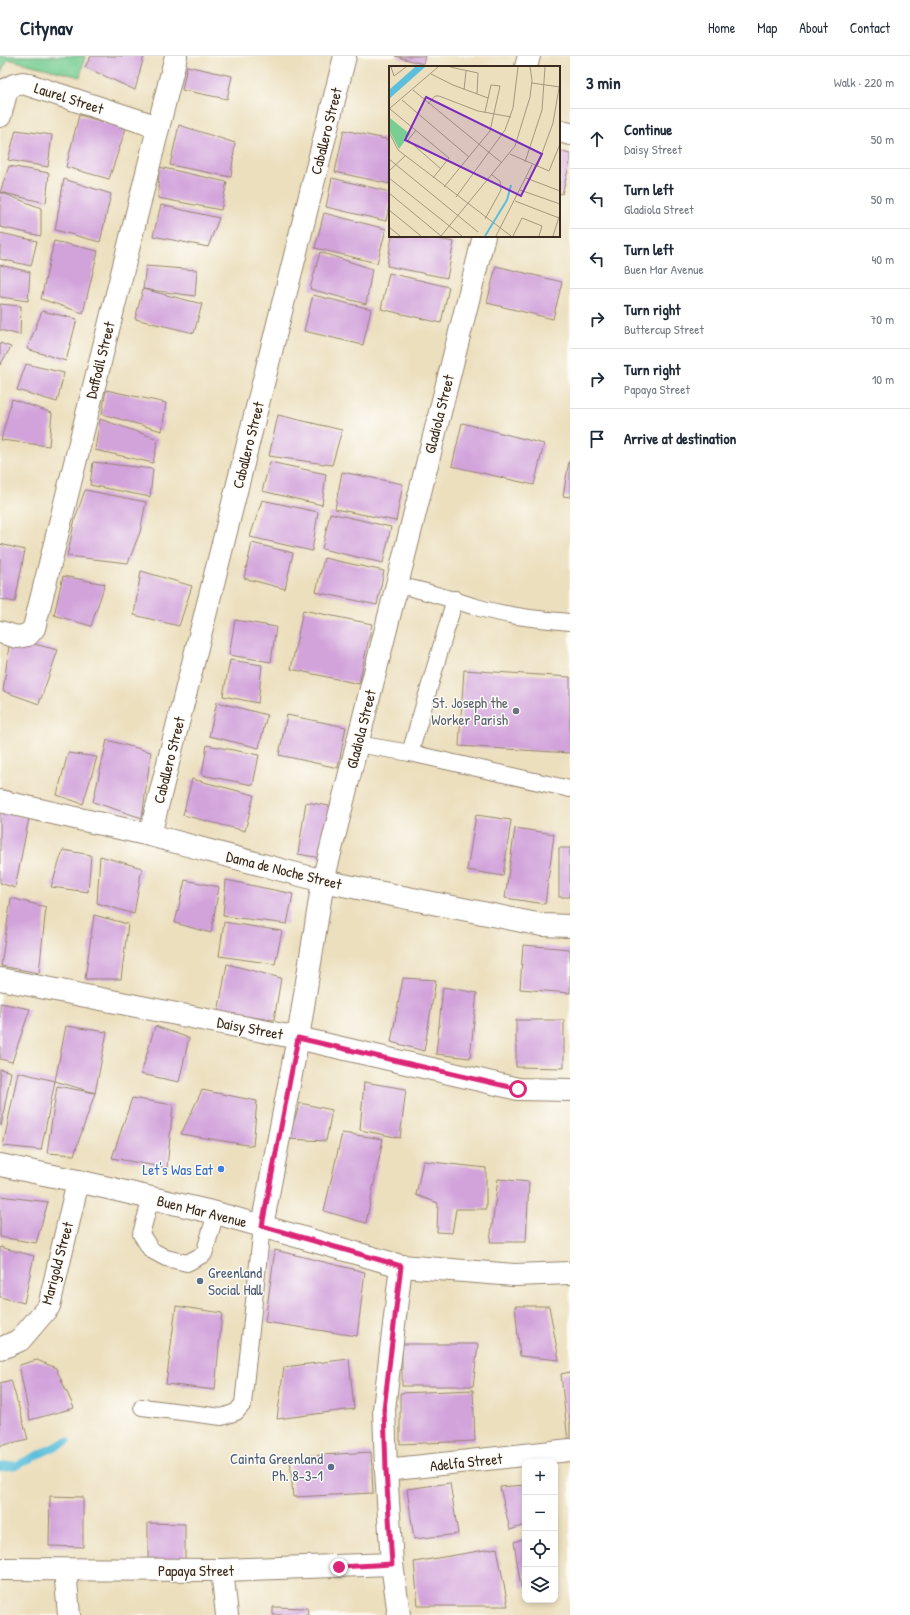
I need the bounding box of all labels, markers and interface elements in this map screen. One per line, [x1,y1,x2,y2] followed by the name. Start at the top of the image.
[20,15,73,41] text: Citynav
[708,18,735,37] text: Home
[757,18,777,37] text: Map
[799,18,828,37] text: About
[850,18,890,37] text: Contact
[389,66,560,237] inset map
[586,71,621,94] text: 3 min
[834,73,894,91] text: Walk · 220 m
[32,77,107,119] street label: Laurel Street
[305,85,347,177] street label: Caballero Street
[624,119,672,140] text: Continue
[586,128,608,150] icon: ahead
[871,130,894,148] text: 50 m
[624,140,682,158] text: Daisy Street
[624,179,674,200] text: Turn left
[586,188,608,210] icon: left
[871,190,894,208] text: 50 m
[624,200,694,218] text: Gladiola Street
[624,239,674,260] text: Turn left
[586,248,608,270] icon: left
[871,250,894,268] text: 40 m
[624,260,704,278] text: Buen Mar Avenue
[624,299,680,320] text: Turn right
[586,308,608,330] icon: right
[870,310,894,328] text: 70 m
[80,319,120,401] street label: Daffodil Street
[624,320,704,338] text: Buttercup Street
[624,359,680,380] text: Turn right
[586,368,608,390] icon: right
[872,370,894,388] text: 10 m
[419,372,459,456] street label: Gladiola Street
[624,380,690,398] text: Papaya Street
[227,399,269,491] street label: Caballero Street
[586,428,608,450] icon: arrive
[624,428,736,449] text: Arrive at destination
[341,687,381,771] street label: Gladiola Street
[431,692,508,730] place label: St. Joseph the Worker Parish
[511,706,521,716] marker: St. Joseph the Worker Parish
[148,714,190,806] street label: Caballero Street
[224,846,345,895] street label: Dama de Noche Street
[215,1011,286,1045] street label: Daisy Street
[509,1080,527,1098] route start
[143,1159,214,1180] place label: Let's Was Eat
[216,1164,226,1174] marker: Let's Was Eat
[155,1190,249,1232] street label: Buen Mar Avenue
[36,1218,78,1307] street label: Marigold Street
[208,1262,263,1300] place label: Greenland Social Hall
[195,1276,205,1286] marker: Greenland Social Hall
[230,1448,323,1486] place label: Cainta Greenland Ph. 8-3-1
[429,1448,504,1476] street label: Adelfa Street
[522,1459,558,1603] map controls
[522,1459,558,1495] button: +
[326,1462,336,1472] marker: Cainta Greenland Ph. 8-3-1
[522,1495,558,1531] button: −
[522,1531,558,1567] button: locate
[330,1558,348,1576] route end
[158,1560,235,1581] street label: Papaya Street
[522,1567,558,1603] button: layers

